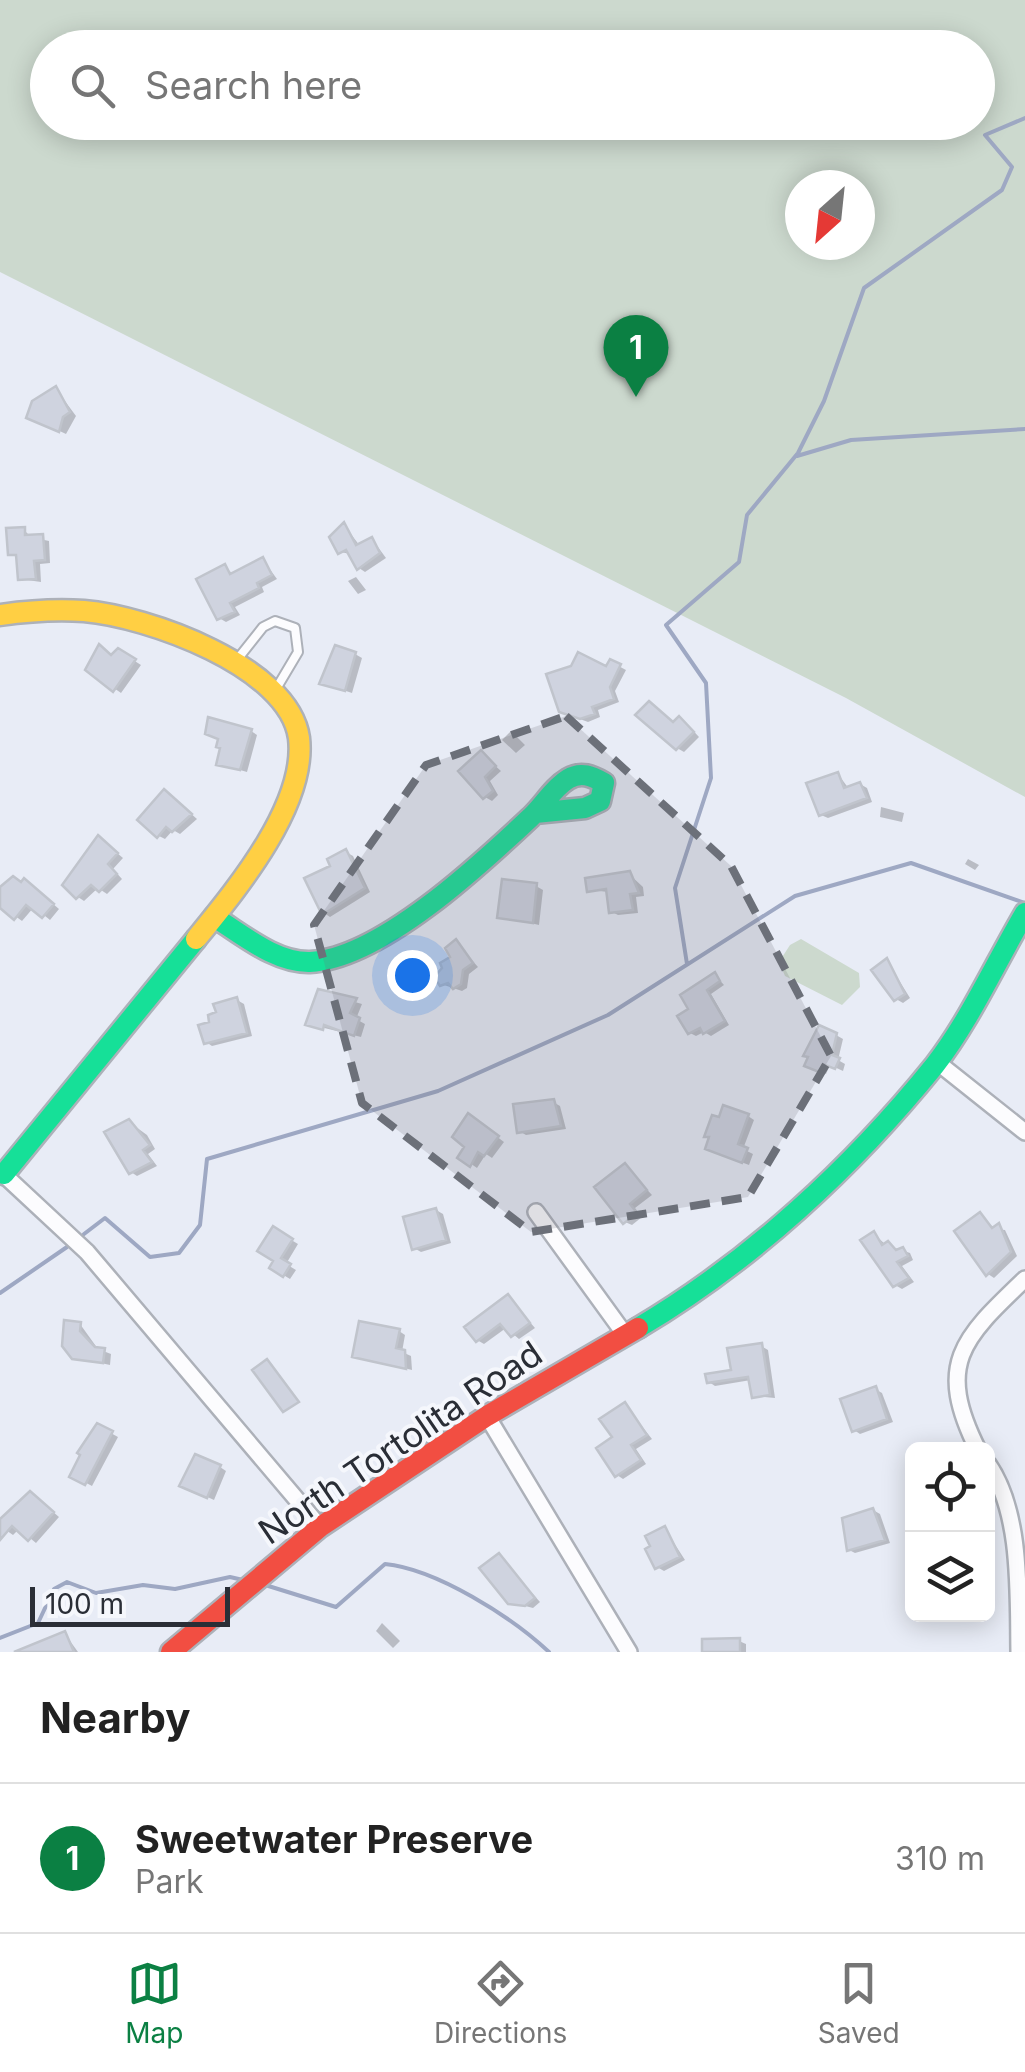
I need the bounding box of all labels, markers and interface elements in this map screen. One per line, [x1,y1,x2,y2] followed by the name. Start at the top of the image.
[30,30,995,140] search box
[65,58,120,113] icon: search
[145,62,362,108] text: Search here
[785,170,875,260] north arrow
[604,314,668,397] pin: 1
[387,950,438,1001] your location
[251,1332,549,1552] street label: North Tortolita Road
[905,1442,995,1622] map controls
[905,1442,995,1532] button: locate
[905,1532,995,1622] button: layers
[30,1582,230,1626] scale bar
[45,1587,124,1621] text: 100 m
[40,1692,191,1743] text: Nearby
[135,1816,533,1862] text: Sweetwater Preserve
[66,1839,79,1878] text: 1
[895,1839,985,1878] text: 310 m
[135,1862,204,1901] text: Park
[125,1956,183,2050] tab: Map
[434,1956,567,2050] tab: Directions
[818,1956,900,2050] tab: Saved

